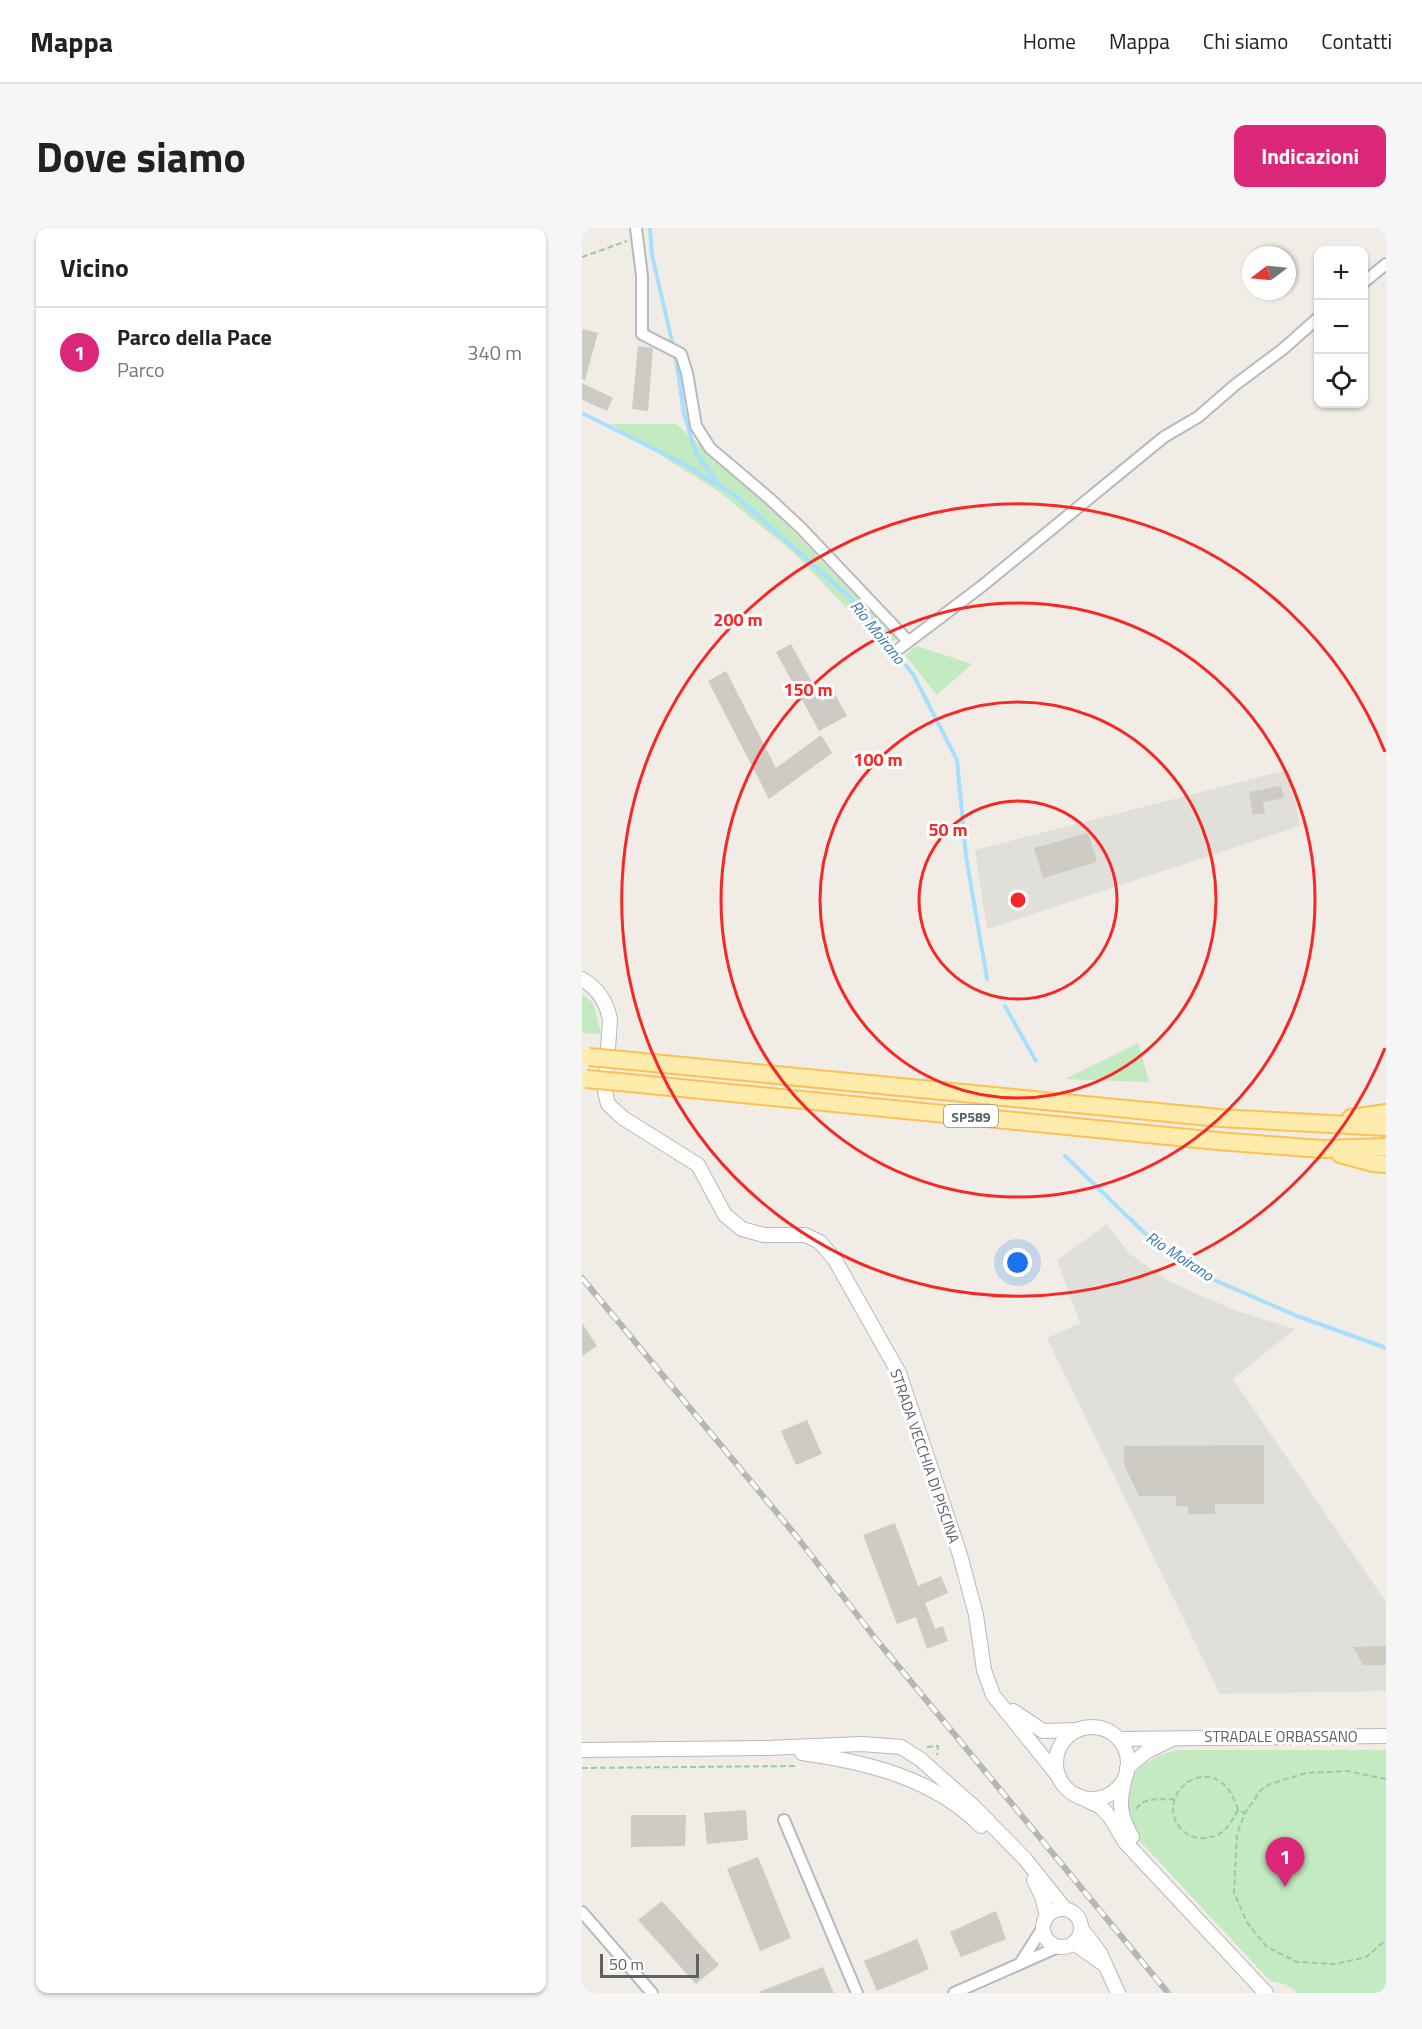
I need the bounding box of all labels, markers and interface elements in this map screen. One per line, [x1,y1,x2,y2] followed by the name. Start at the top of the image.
[30,20,113,63] text: Mappa
[1023,25,1076,57] text: Home
[1109,25,1170,57] text: Mappa
[1203,25,1288,57] text: Chi siamo
[1321,25,1392,57] text: Contatti
[36,124,246,188] text: Dove siamo
[1234,125,1386,187] button: Indicazioni
[1242,246,1296,300] north arrow
[1314,246,1368,408] map controls
[1314,246,1368,300] button: +
[60,248,129,287] text: Vicino
[1314,300,1368,354] button: −
[117,320,272,354] text: Parco della Pace
[74,337,85,368] text: 1
[467,337,522,368] text: 340 m
[117,354,165,385] text: Parco
[1314,354,1368,408] button: locate
[845,595,912,670] water label: Rio Moirano
[713,606,763,633] text: 200 m
[783,676,833,703] text: 150 m
[853,746,903,773] text: 100 m
[928,816,968,843] text: 50 m
[1008,890,1028,910] centre of rings
[944,1105,998,1127] road number: SP589
[1142,1225,1219,1287] water label: Rio Moirano
[1003,1248,1032,1277] your location
[884,1366,966,1546] street label: STRADA VECCHIA DI PISCINA
[1204,1725,1358,1748] street label: STRADALE ORBASSANO
[1266,1838,1304,1887] pin: 1
[600,1951,699,1978] scale bar
[609,1952,644,1976] text: 50 m

